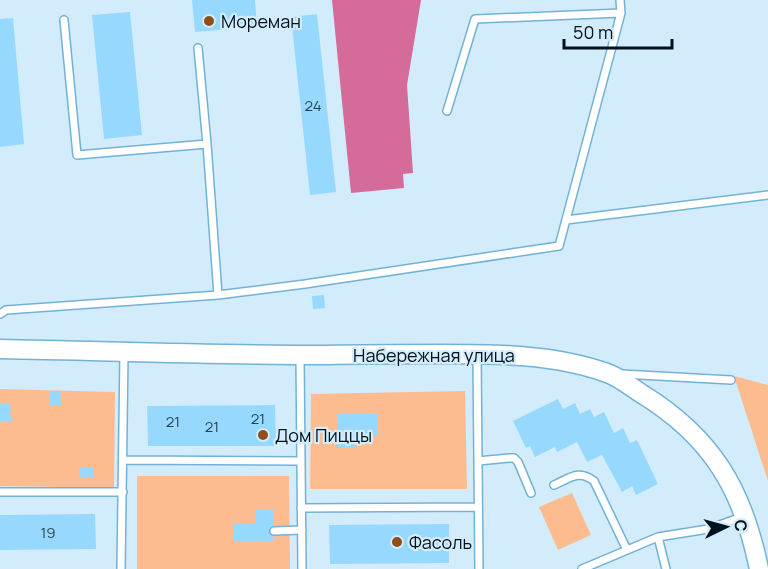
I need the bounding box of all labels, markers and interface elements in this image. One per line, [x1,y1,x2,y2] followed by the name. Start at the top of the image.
[221,9,301,33] place label: Мореман
[564,12,672,50] scale bar
[202,14,216,28] marker: Мореман
[573,20,613,44] text: 50 m
[304,95,322,116] house number: 24
[353,343,515,367] street label: Набережная улица
[251,408,265,429] house number: 21
[166,411,180,432] house number: 21
[205,416,219,437] house number: 21
[275,423,372,447] place label: Дом Пиццы
[256,428,270,442] marker: Дом Пиццы
[696,497,756,557] north arrow
[729,519,752,533] text: С
[40,522,56,543] house number: 19
[409,530,472,554] place label: Фасоль
[390,535,404,549] marker: Фасоль

